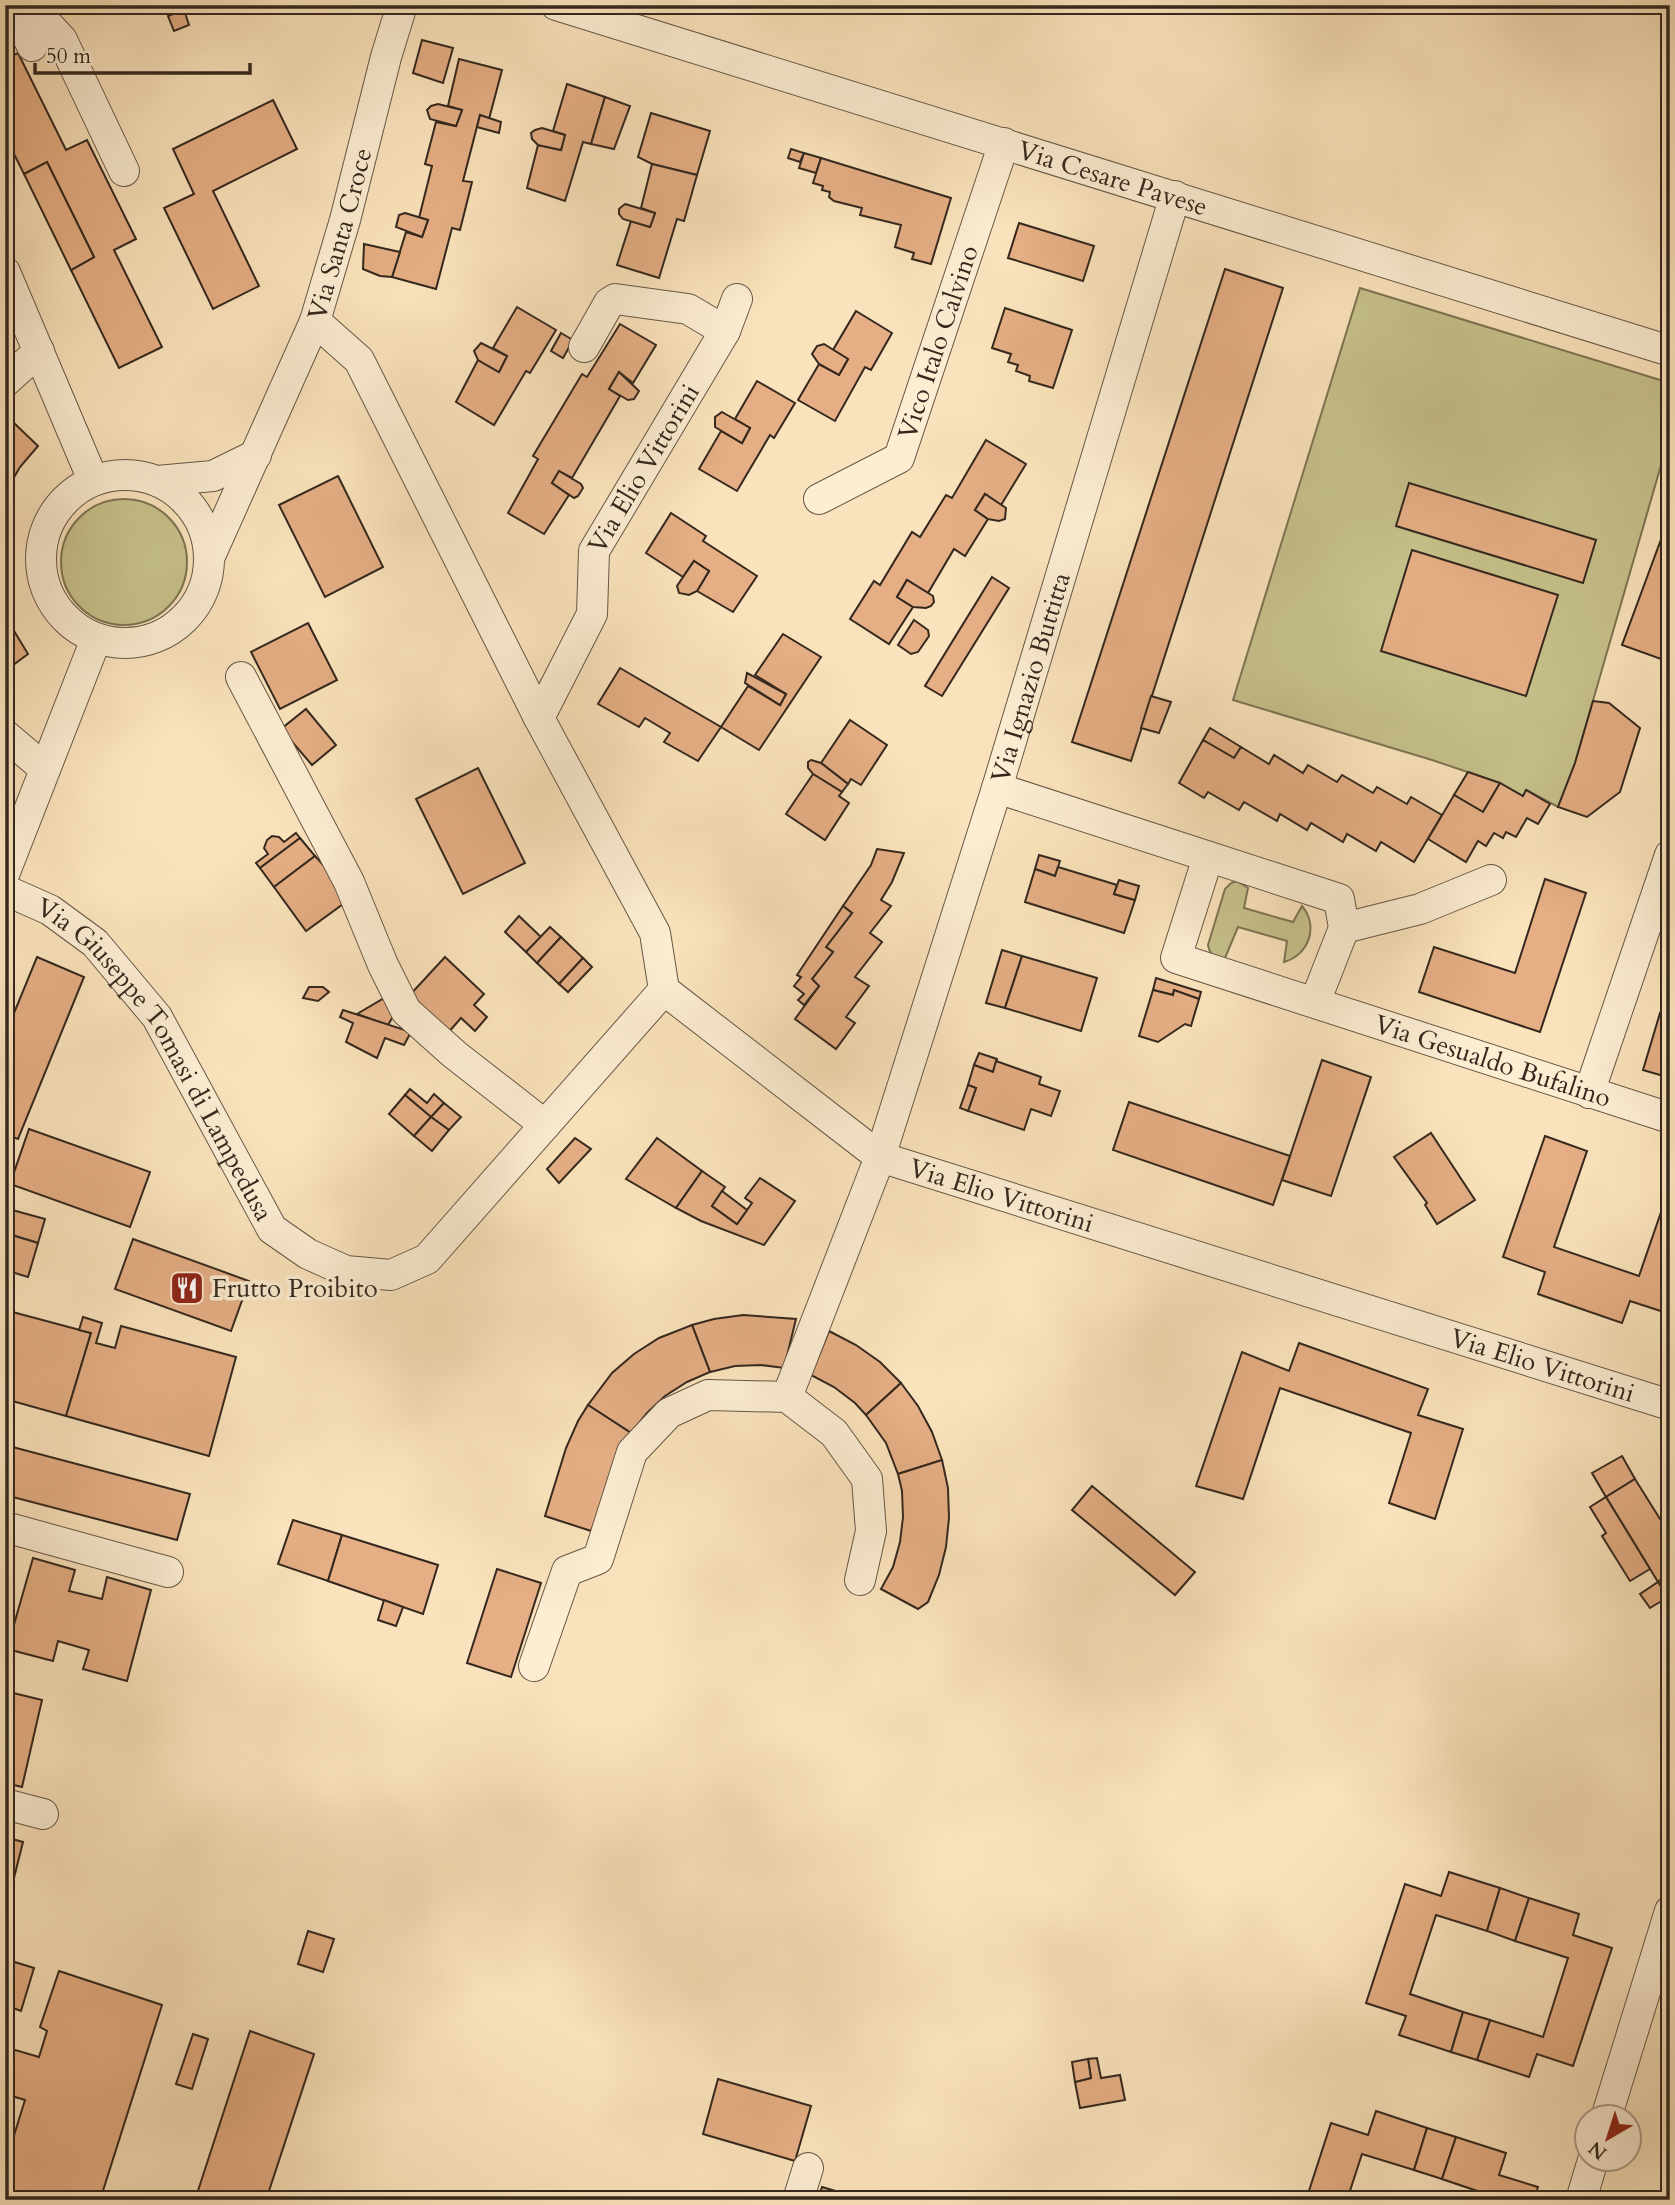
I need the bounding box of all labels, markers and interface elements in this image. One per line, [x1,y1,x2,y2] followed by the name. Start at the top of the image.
[35,32,250,76] scale bar
[46,42,91,71] text: 50 m
[1014,132,1212,224] street label: Via Cesare Pavese
[299,144,380,324] street label: Via Santa Croce
[889,241,986,444] street label: Vico Italo Calvino
[579,377,707,560] street label: Via Elio Vittorini
[982,568,1078,787] street label: Via Ignazio Buttitta
[32,889,282,1227] street label: Via Giuseppe Tomasi di Lampedusa
[1370,1006,1616,1115] street label: Via Gesualdo Bufalino
[905,1150,1098,1241] street label: Via Elio Vittorini
[168,1269,206,1307] restaurant icon: Frutto Proibito
[212,1271,378,1306] place label: Frutto Proibito
[1446,1320,1639,1410] street label: Via Elio Vittorini
[1574,2104,1644,2174] north arrow
[1583,2135,1613,2166] text: N

